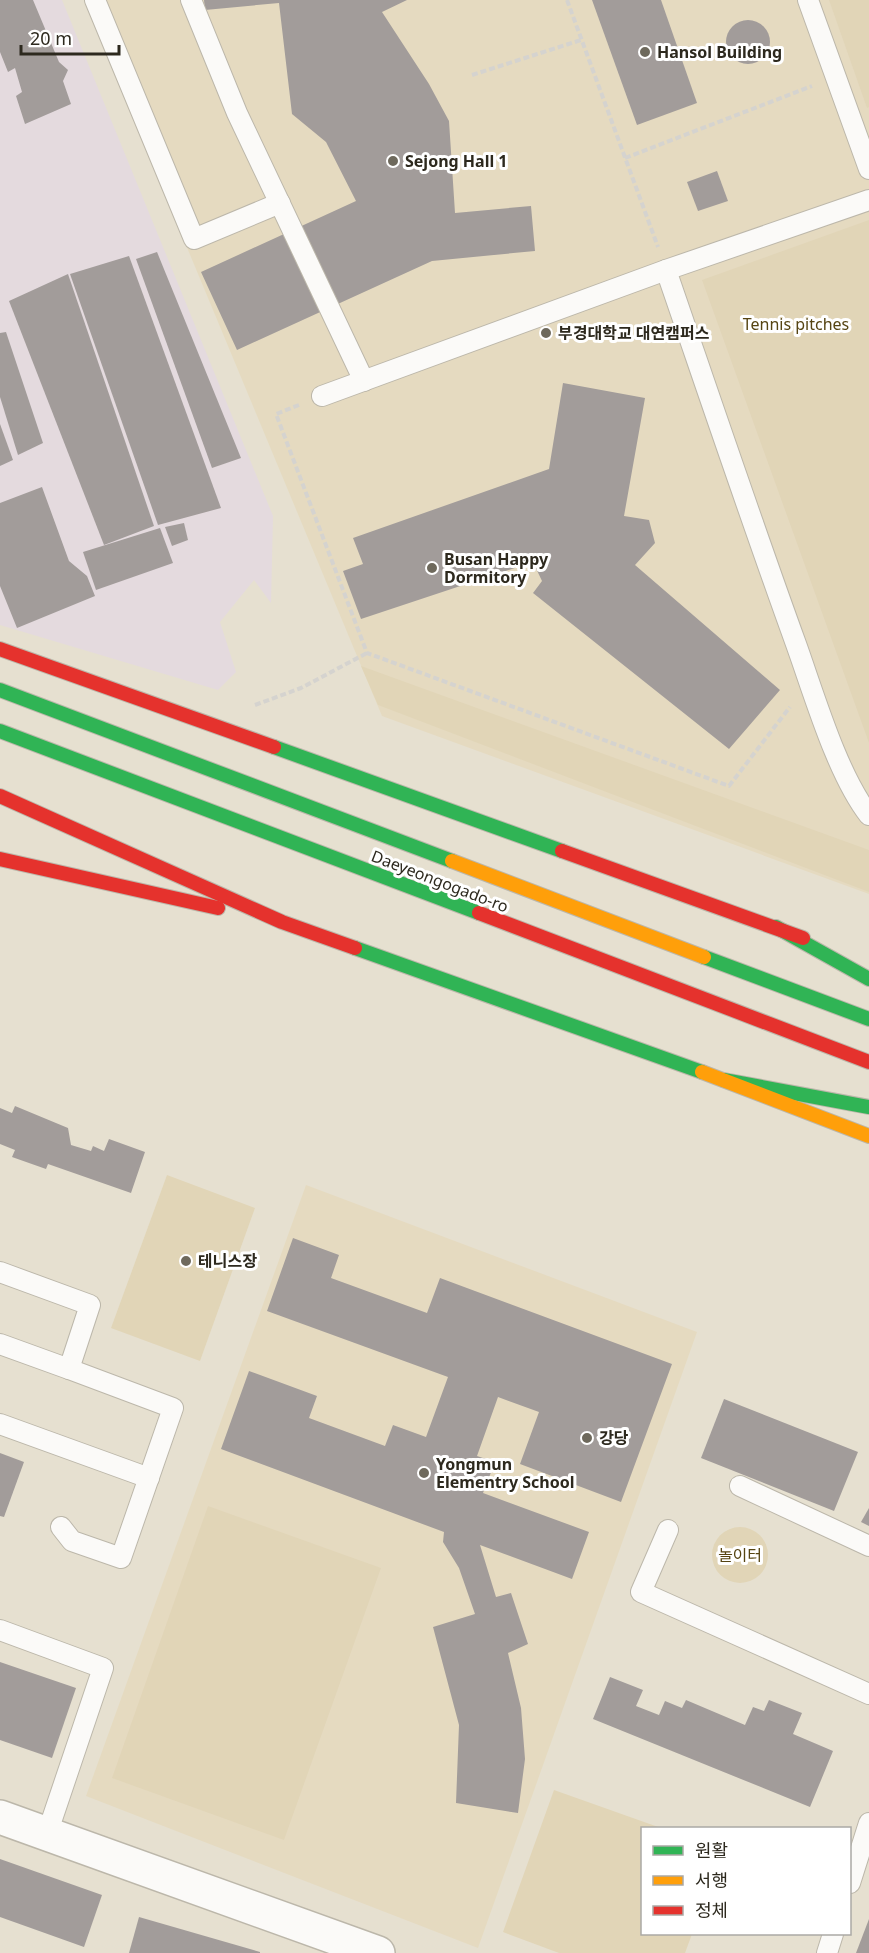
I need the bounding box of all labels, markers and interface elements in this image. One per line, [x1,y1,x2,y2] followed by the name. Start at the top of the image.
[21,18,118,56] scale bar
[30,26,72,50] text: 20 m
[657,41,782,63] place label: Hansol Building
[638,45,652,59] marker: Hansol Building
[405,150,507,172] place label: Sejong Hall 1
[386,154,400,168] marker: Sejong Hall 1
[743,313,849,335] park label: Tennis pitches
[558,322,710,344] place label: 부경대학교 대연캠퍼스
[539,326,553,340] marker: 부경대학교 대연캠퍼스
[444,548,549,588] place label: Busan Happy Dormitory
[425,561,439,575] marker: Busan Happy Dormitory
[368,845,512,917] street label: Daeyeongogado-ro
[198,1250,257,1272] place label: 테니스장
[179,1254,193,1268] marker: 테니스장
[599,1427,629,1449] place label: 강당
[580,1431,594,1445] marker: 강당
[436,1453,574,1493] place label: Yongmun Elementry School
[417,1466,431,1480] marker: Yongmun Elementry School
[718,1544,762,1566] park label: 놀이터
[641,1827,851,1935] legend
[695,1838,728,1862] text: 원활
[695,1868,728,1892] text: 서행
[695,1898,728,1922] text: 정체

